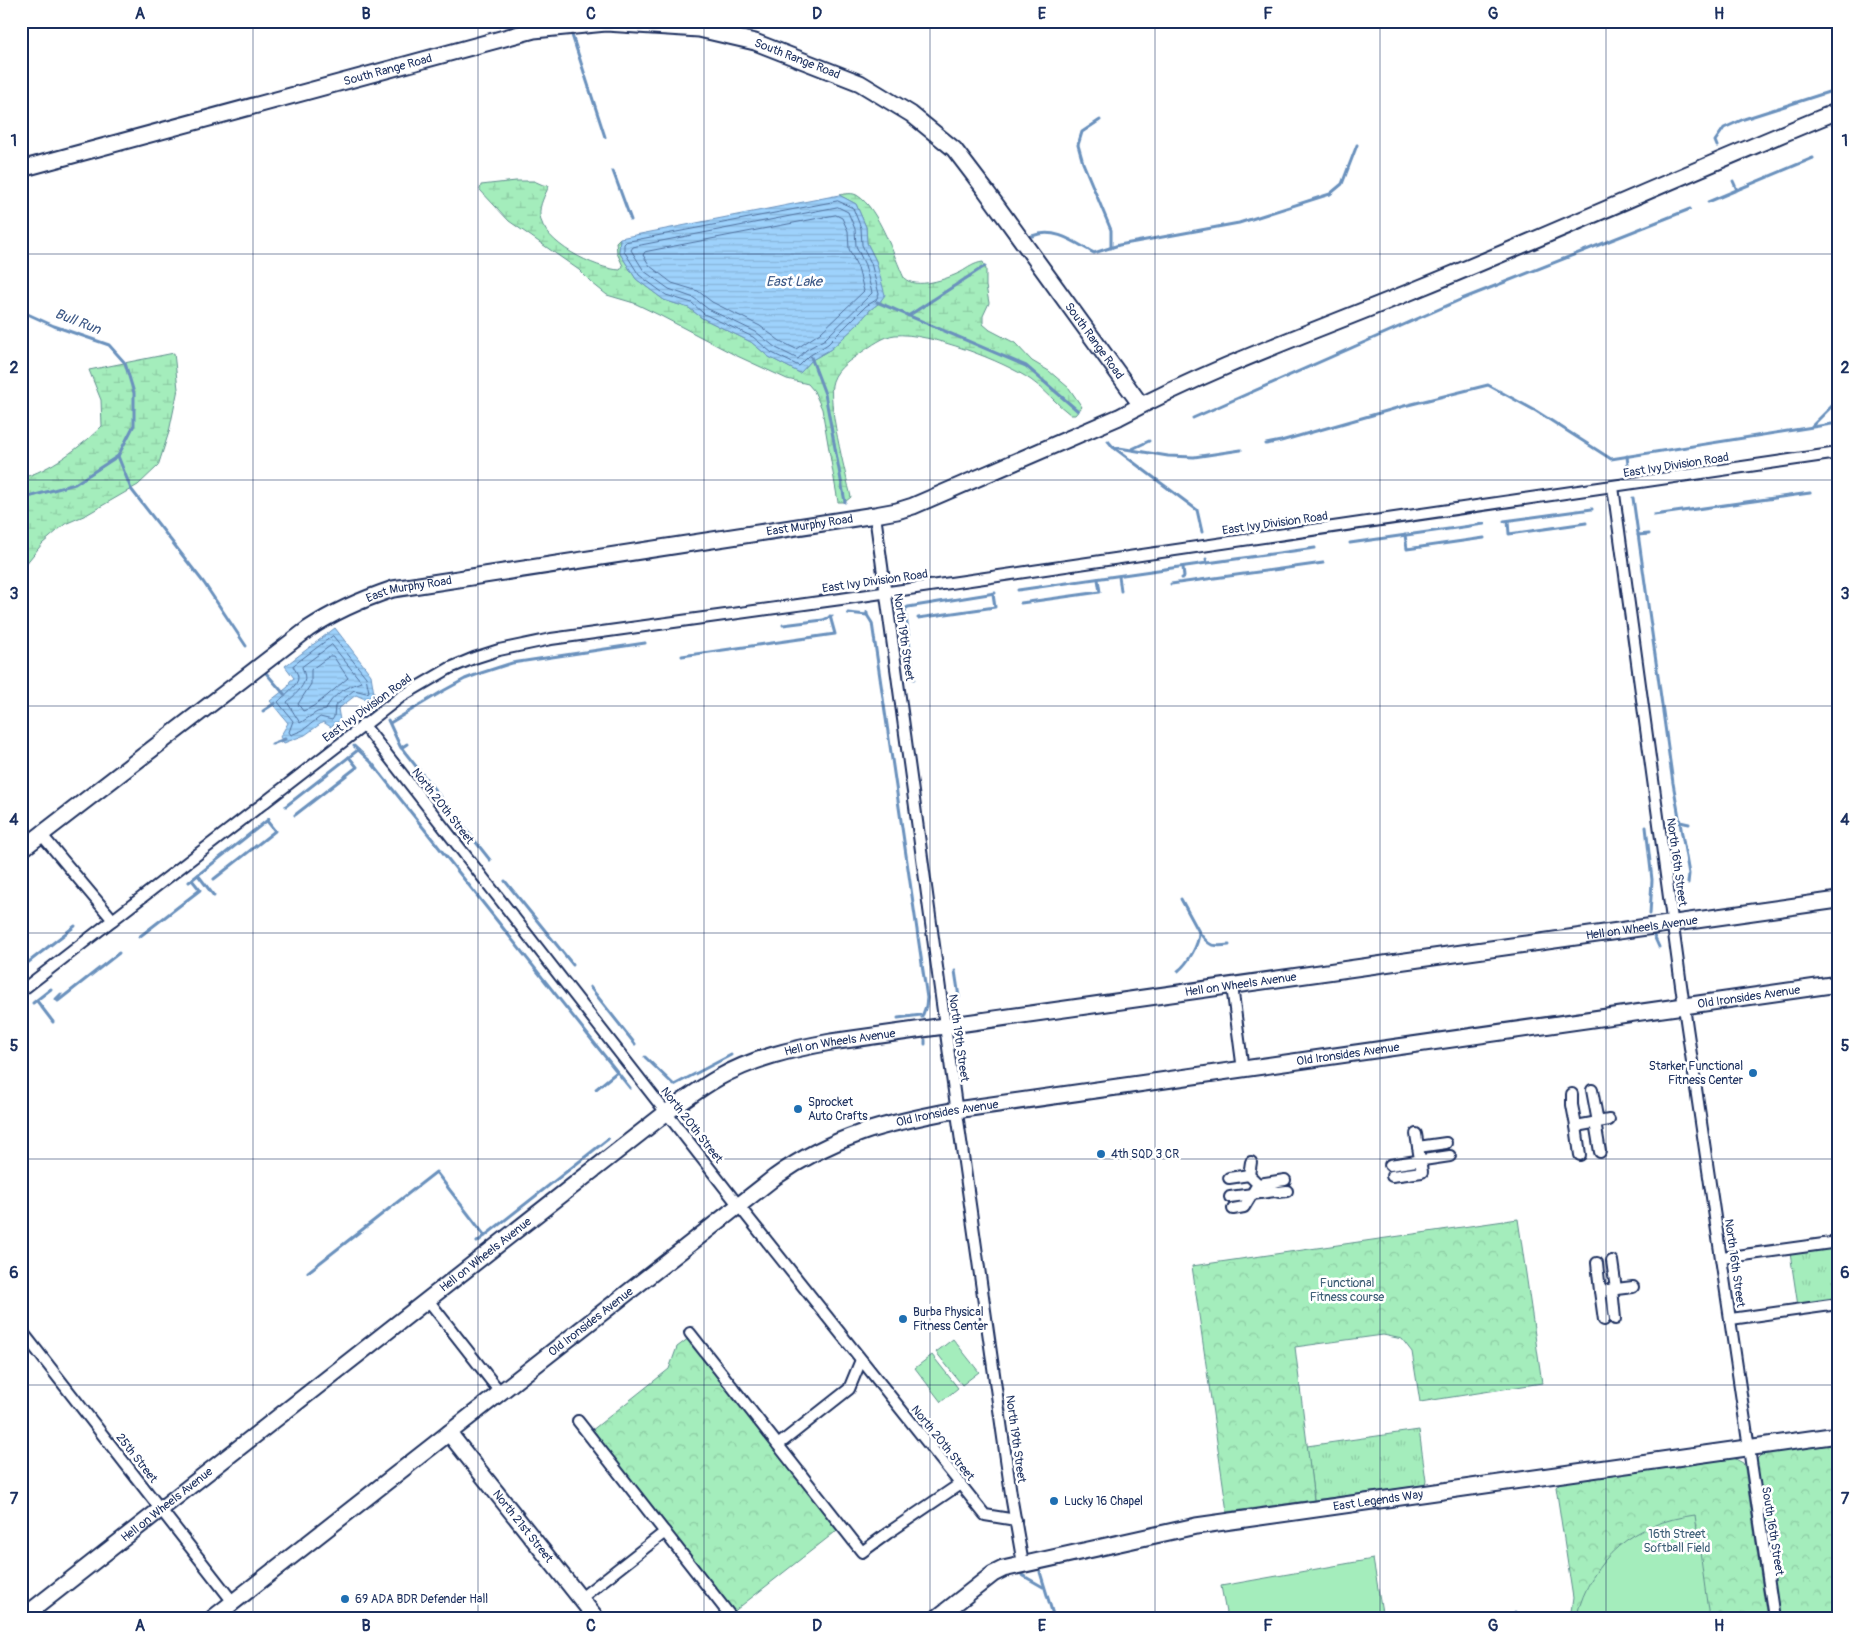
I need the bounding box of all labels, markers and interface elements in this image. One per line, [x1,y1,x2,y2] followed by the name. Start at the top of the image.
[135,4,146,24] text: A
[361,4,371,24] text: B
[586,4,596,24] text: C
[812,4,822,24] text: D
[1038,4,1047,24] text: E
[1263,4,1273,24] text: F
[1488,4,1499,24] text: G
[1714,4,1724,24] text: H
[752,35,842,83] street label: South Range Road
[342,51,434,89] street label: South Range Road
[11,131,17,151] text: 1
[1842,131,1848,151] text: 1
[766,273,824,290] water label: East Lake
[1061,300,1127,382] street label: South Range Road
[52,305,104,338] water label: Bull Run
[10,358,19,378] text: 2
[1841,358,1850,378] text: 2
[1622,450,1730,481] street label: East Ivy Division Road
[1221,509,1329,538] street label: East Ivy Division Road
[765,511,854,540] street label: East Murphy Road
[821,567,929,596] street label: East Ivy Division Road
[364,573,453,606] street label: East Murphy Road
[10,584,19,604] text: 3
[1841,584,1850,604] text: 3
[890,592,917,682] street label: North 19th Street
[320,671,415,746] street label: East Ivy Division Road
[408,765,477,847] street label: North 20th Street
[9,810,19,830] text: 4
[1840,810,1850,830] text: 4
[1663,817,1690,907] street label: North 16th Street
[1585,913,1699,943] street label: Hell on Wheels Avenue
[1184,969,1298,1000] street label: Hell on Wheels Avenue
[1696,982,1801,1012] street label: Old Ironsides Avenue
[945,993,972,1083] street label: North 19th Street
[783,1026,897,1060] street label: Hell on Wheels Avenue
[10,1036,19,1056] text: 5
[1841,1036,1850,1056] text: 5
[1296,1040,1400,1069] street label: Old Ironsides Avenue
[1649,1059,1744,1088] place label: Starker Functional Fitness Center
[1747,1067,1759,1079] marker: Starker Functional Fitness Center
[657,1084,726,1166] street label: North 20th Street
[808,1095,868,1124] place label: Sprocket Auto Crafts
[895,1097,999,1130] street label: Old Ironsides Avenue
[792,1103,804,1115] marker: Sprocket Auto Crafts
[1111,1147,1179,1162] place label: 4th SQD 3 CR
[1095,1148,1107,1160] marker: 4th SQD 3 CR
[437,1214,535,1296] street label: Hell on Wheels Avenue
[1721,1218,1748,1308] street label: North 16th Street
[9,1263,19,1283] text: 6
[1840,1263,1850,1283] text: 6
[1310,1276,1384,1305] park label: Functional Fitness course
[546,1284,636,1360] street label: Old Ironsides Avenue
[913,1305,989,1334] place label: Burba Physical Fitness Center
[897,1313,909,1325] marker: Burba Physical Fitness Center
[1002,1394,1029,1484] street label: North 19th Street
[908,1403,978,1484] street label: North 20th Street
[113,1431,161,1486] street label: 25th Street
[118,1464,216,1545] street label: Hell on Wheels Avenue
[1758,1486,1787,1577] street label: South 16th Street
[489,1487,556,1566] street label: North 21st Street
[1332,1487,1424,1514] street label: East Legends Way
[10,1489,19,1509] text: 7
[1841,1489,1850,1509] text: 7
[1064,1494,1143,1509] place label: Lucky 16 Chapel
[1048,1495,1060,1507] marker: Lucky 16 Chapel
[1644,1527,1711,1556] park label: 16th Street Softball Field
[355,1592,488,1607] place label: 69 ADA BDR Defender Hall
[339,1593,351,1605] marker: 69 ADA BDR Defender Hall
[135,1616,146,1636] text: A
[361,1616,371,1636] text: B
[586,1616,596,1636] text: C
[812,1616,822,1636] text: D
[1038,1616,1047,1636] text: E
[1263,1616,1273,1636] text: F
[1488,1616,1499,1636] text: G
[1714,1616,1724,1636] text: H

